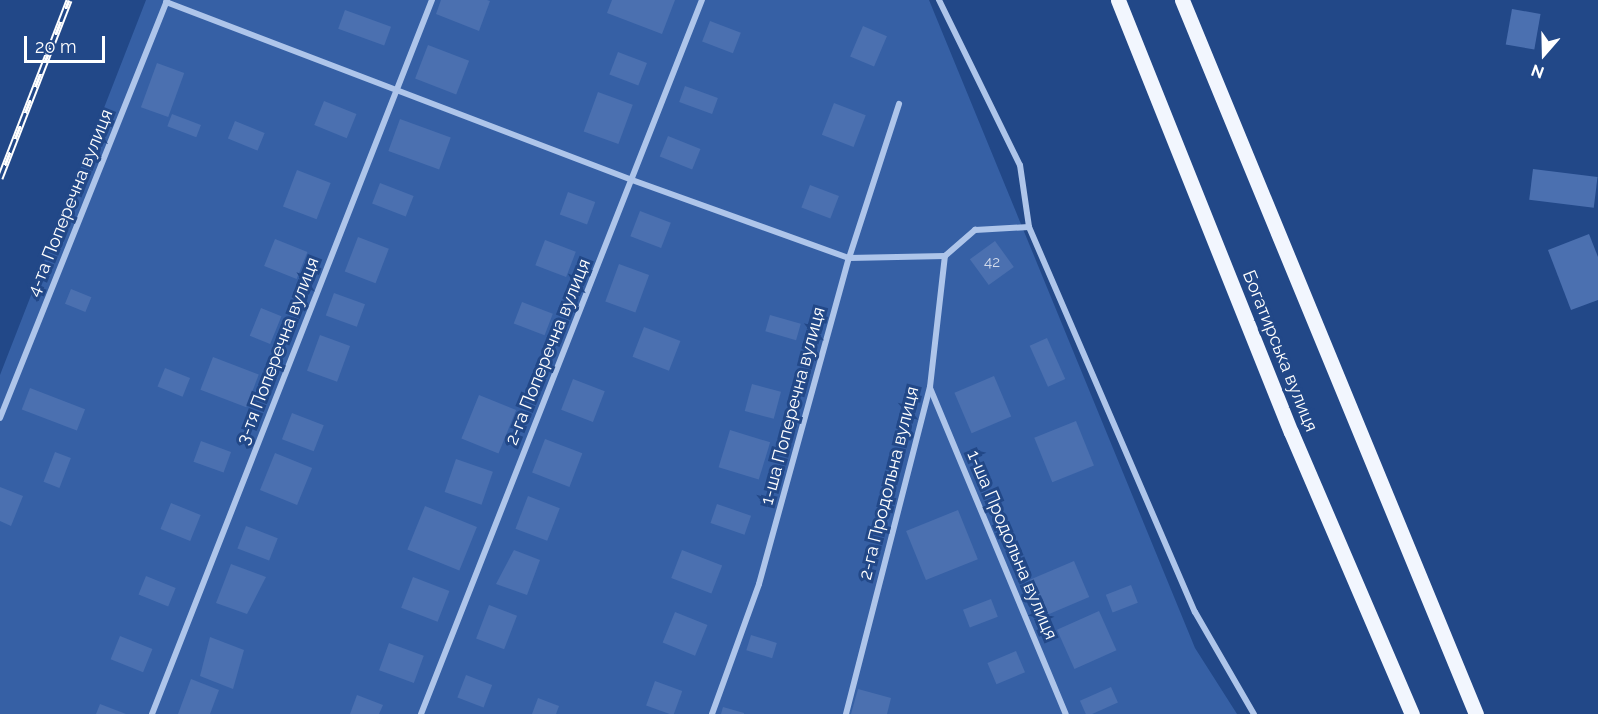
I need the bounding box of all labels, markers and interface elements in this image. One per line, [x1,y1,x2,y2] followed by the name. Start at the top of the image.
[27,24,108,62] scale bar
[1514,24,1574,84] north arrow
[35,36,77,57] text: 20 m
[1529,60,1547,82] text: N
[23,106,117,300] street label: 4-та Поперечна вулиця
[232,254,324,448] street label: 3-тя Поперечна вулиця
[984,254,1000,272] house number: 42
[501,256,595,448] street label: 2-га Поперечна вулиця
[1238,267,1322,435] street label: Богатирська вулиця
[756,305,830,507] street label: 1-ша Поперечна вулиця
[855,384,923,582] street label: 2-га Продольна вулиця
[962,447,1062,643] street label: 1-ша Продольна вулиця

